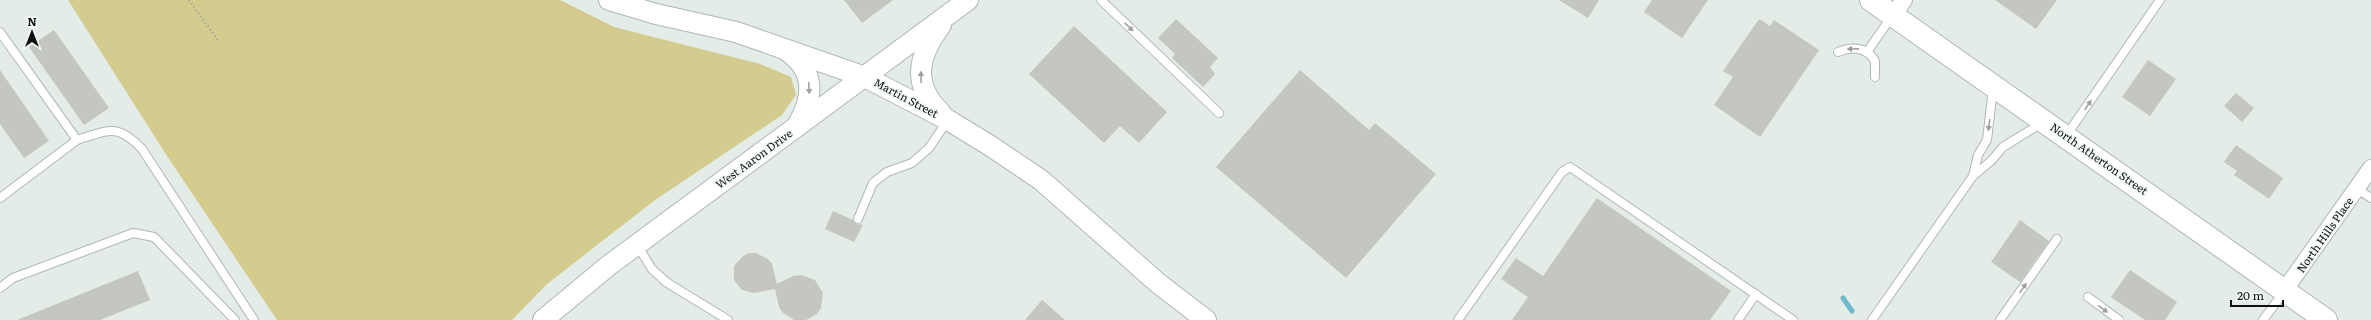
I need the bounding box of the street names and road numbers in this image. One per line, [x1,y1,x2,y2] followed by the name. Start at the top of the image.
[871,73,942,121] street label: Martin Street
[2048,118,2152,198] street label: North Atherton Street
[712,125,795,192] street label: West Aaron Drive
[2292,193,2356,275] street label: North Hills Place

